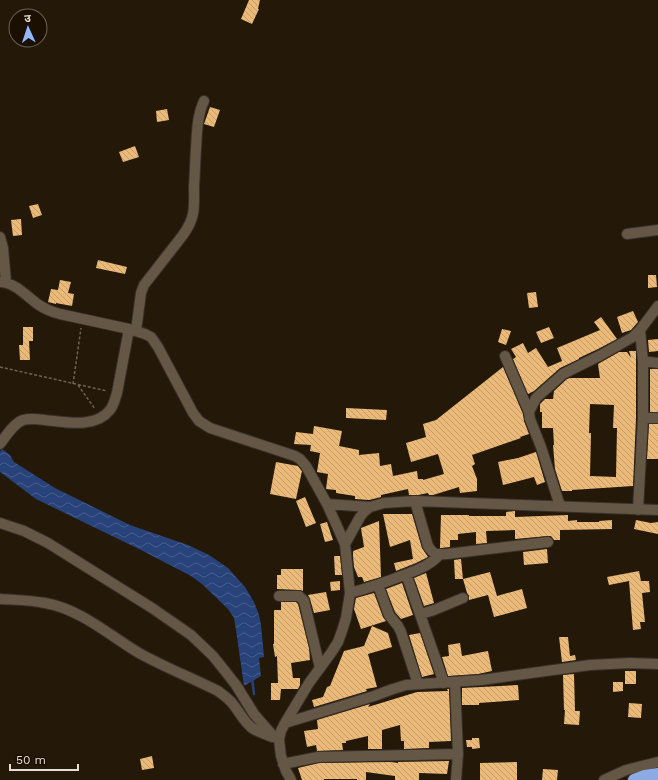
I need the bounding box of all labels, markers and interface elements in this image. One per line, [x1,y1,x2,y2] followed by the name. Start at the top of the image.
[8,8,48,48] north arrow
[24,12,32,25] text: उ
[10,746,78,772] scale bar
[16,753,46,767] text: 50 m

